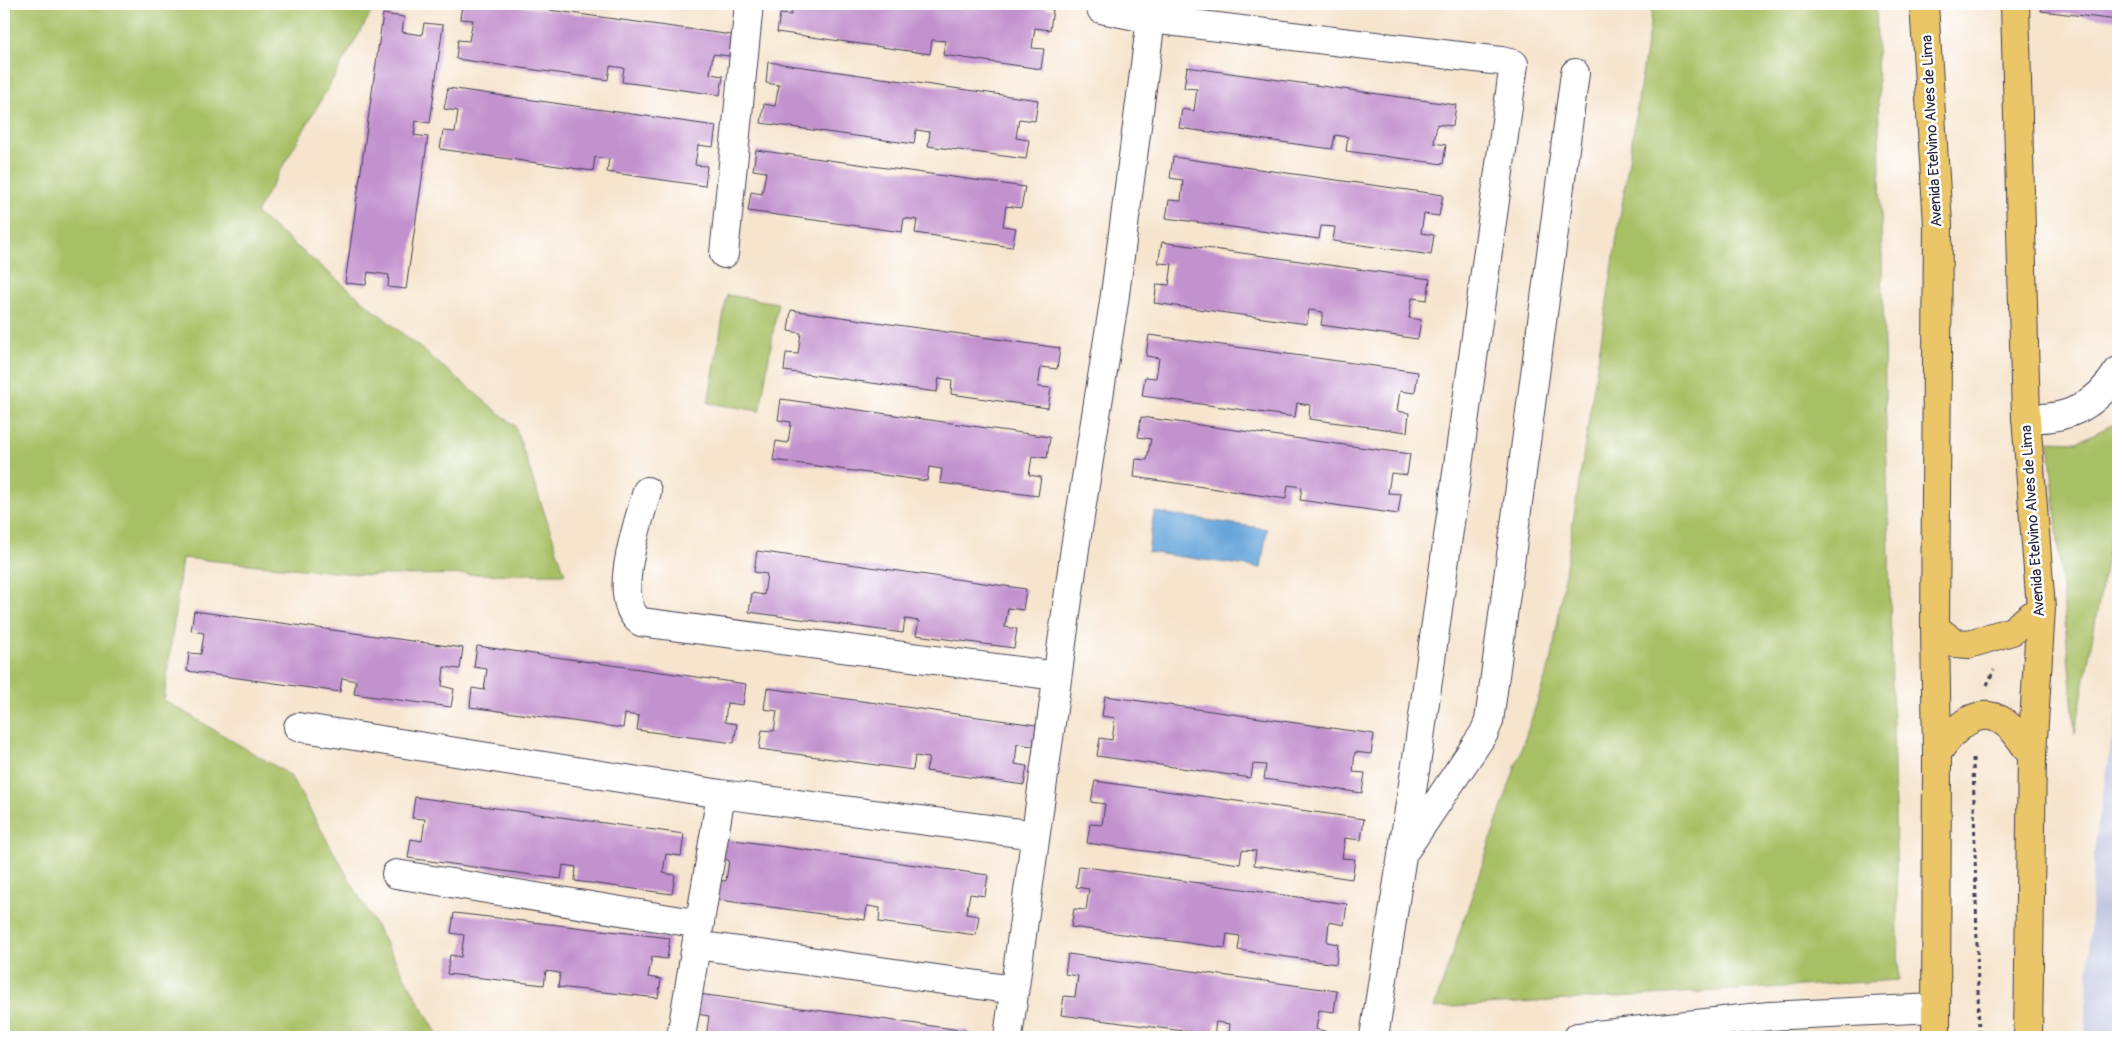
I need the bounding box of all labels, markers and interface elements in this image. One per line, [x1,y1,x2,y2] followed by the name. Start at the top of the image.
[1917,35,1947,227] street label: Avenida Etelvino Alves de Lima
[2017,424,2049,618] street label: Avenida Etelvino Alves de Lima

